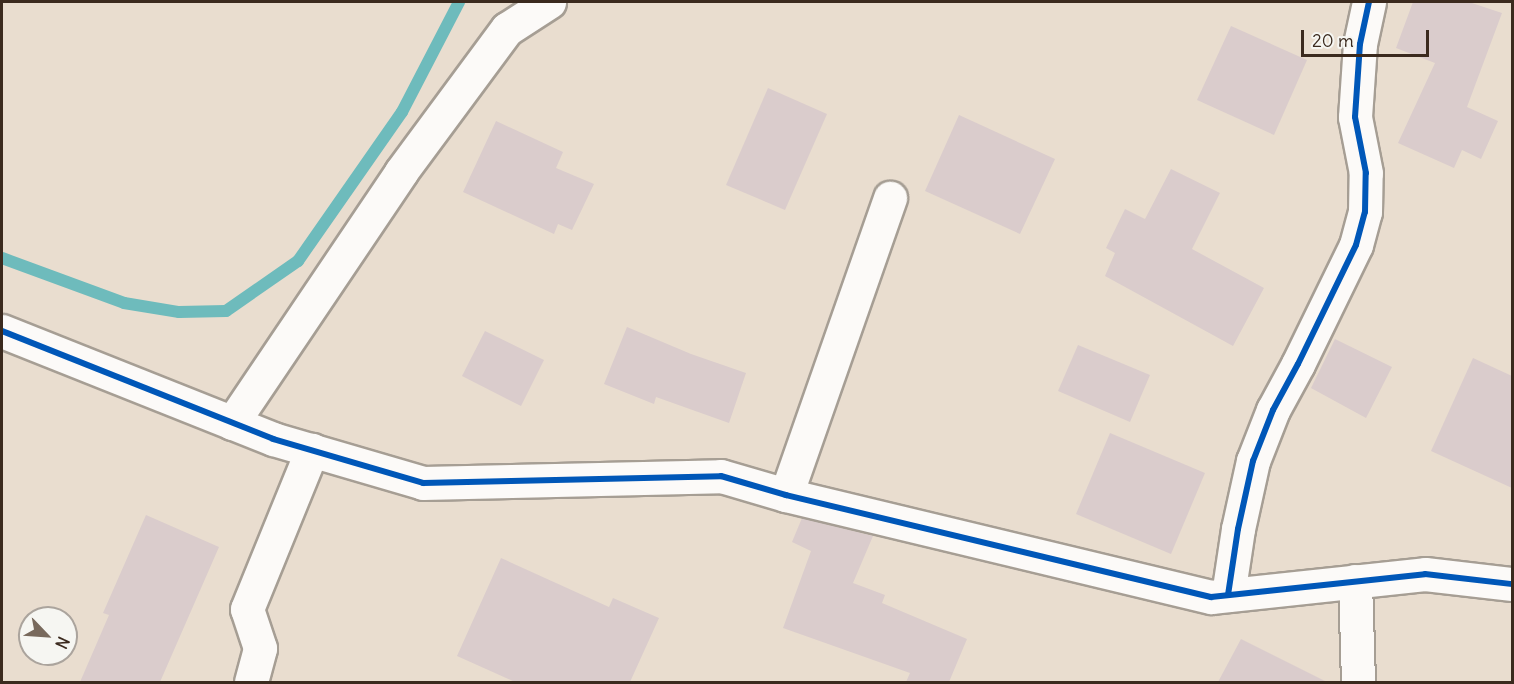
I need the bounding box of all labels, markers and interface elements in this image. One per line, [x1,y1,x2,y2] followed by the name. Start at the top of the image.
[1304,18,1432,56] scale bar
[1312,29,1354,52] text: 20 m
[18,606,78,666] north arrow
[51,634,74,652] text: N

